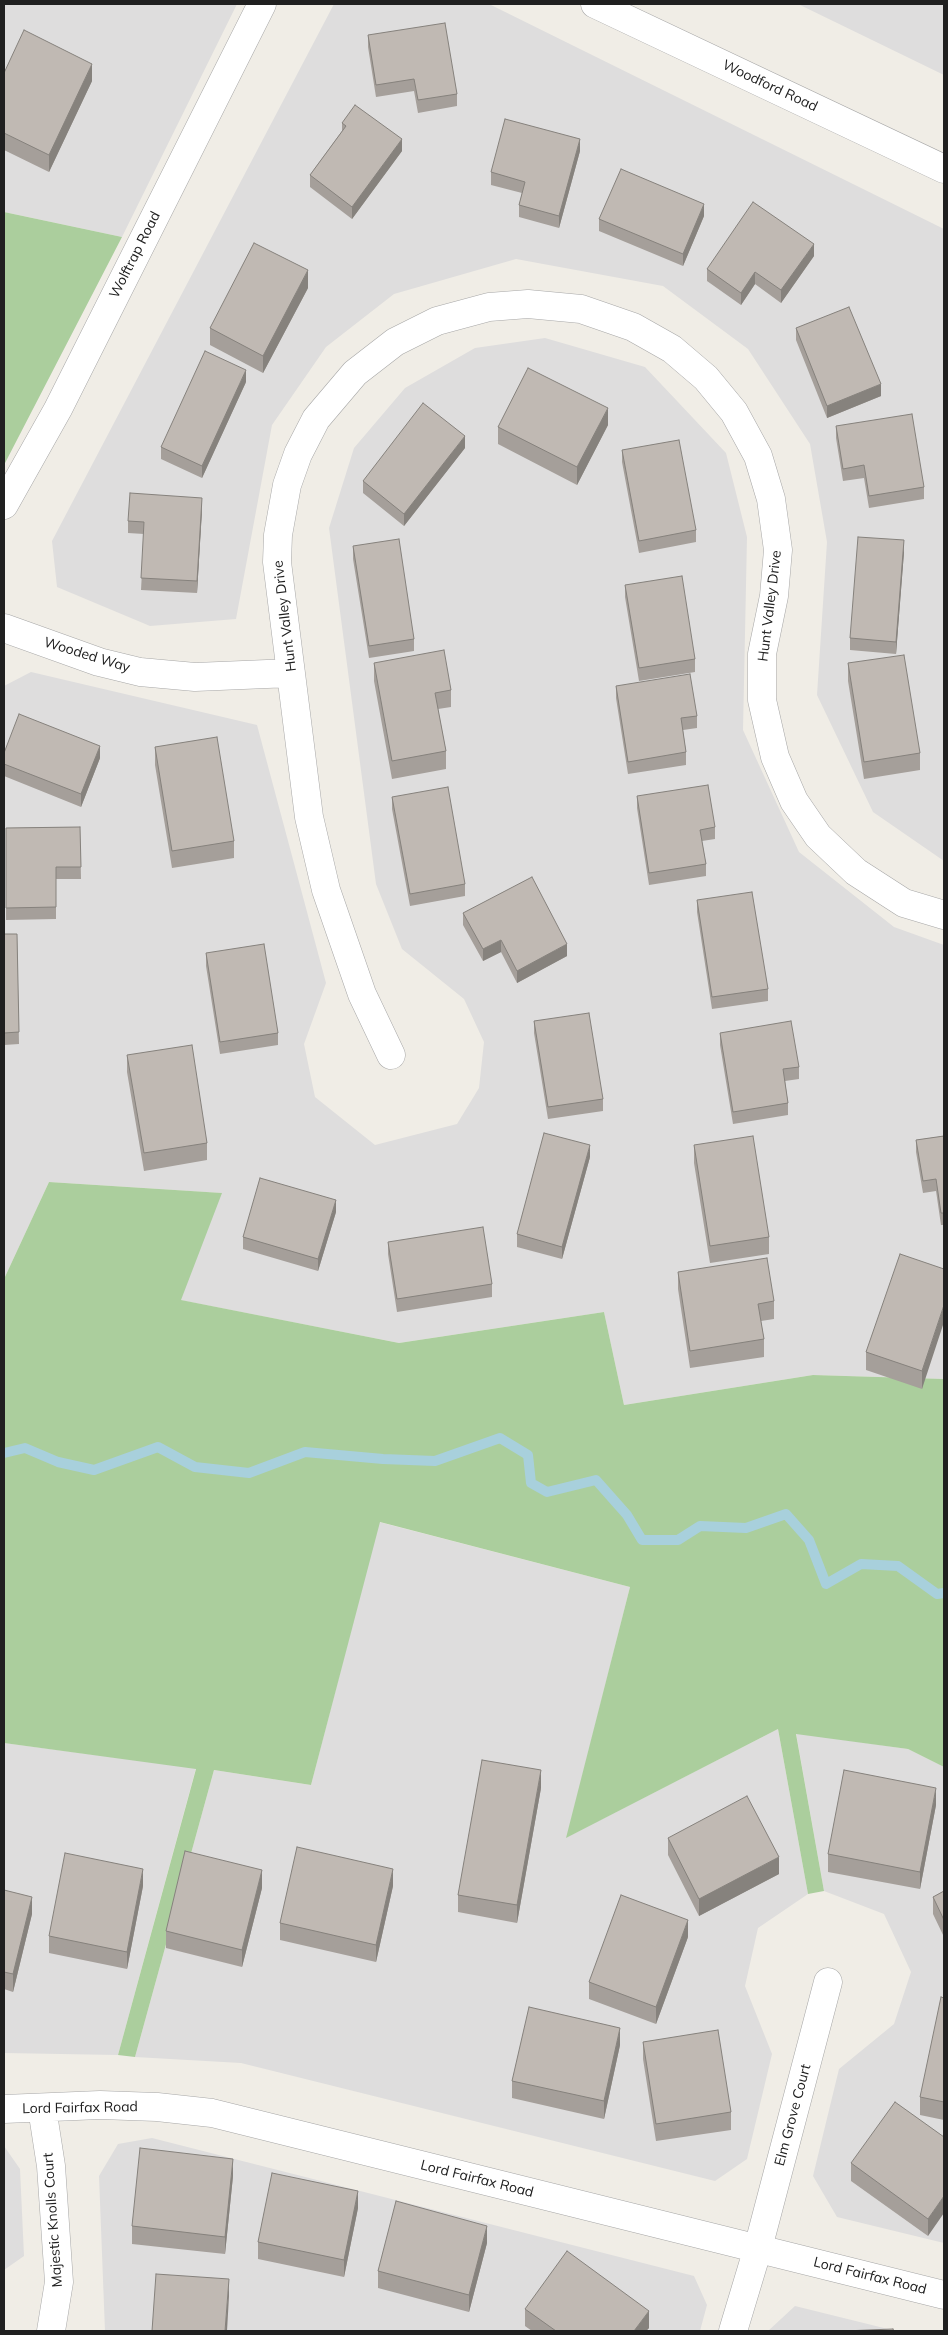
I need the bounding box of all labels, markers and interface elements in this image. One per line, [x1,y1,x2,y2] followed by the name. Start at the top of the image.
[720,57,820,115] street label: Woodford Road
[106,209,164,301] street label: Wolftrap Road
[755,549,785,663] street label: Hunt Valley Drive
[270,559,300,673] street label: Hunt Valley Drive
[42,634,132,676] street label: Wooded Way
[771,2062,815,2168] street label: Elm Grove Court
[22,2099,138,2117] street label: Lord Fairfax Road
[40,2152,66,2288] street label: Majestic Knolls Court
[419,2157,535,2201] street label: Lord Fairfax Road
[812,2254,928,2298] street label: Lord Fairfax Road

